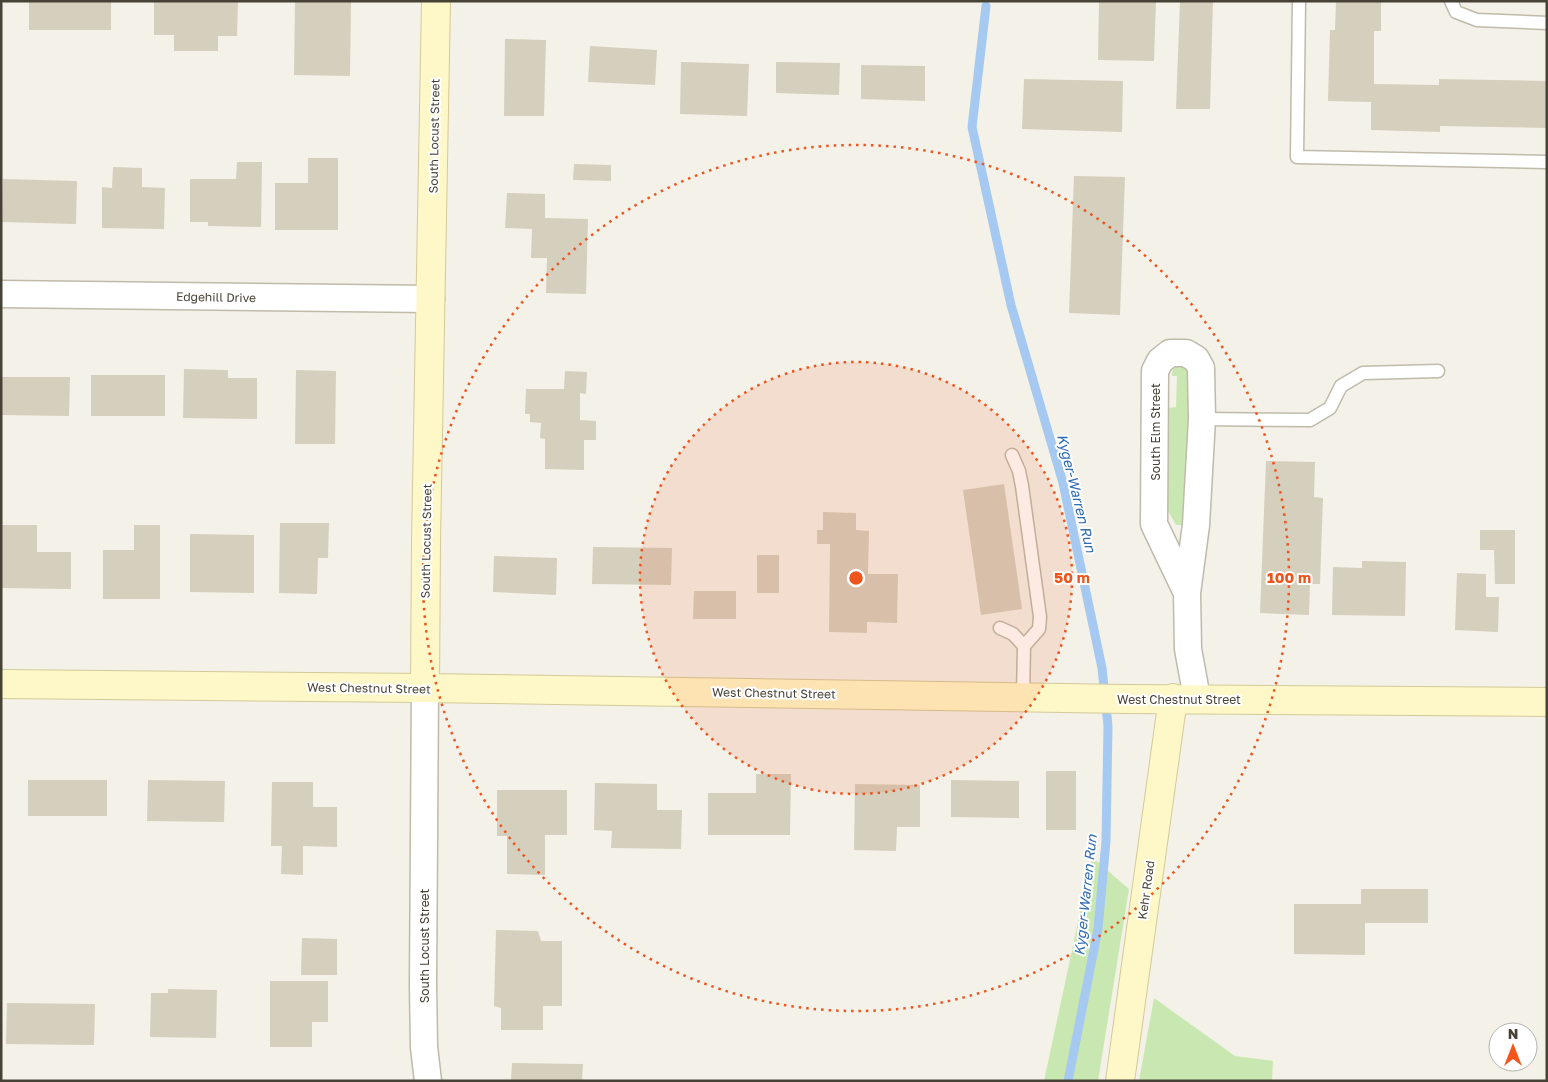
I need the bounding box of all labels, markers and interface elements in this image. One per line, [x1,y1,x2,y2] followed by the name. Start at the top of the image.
[425,78,443,193] street label: South Locust Street
[176,289,256,305] street label: Edgehill Drive
[1148,383,1163,481] street label: South Elm Street
[1054,432,1100,555] water label: Kyger-Warren Run
[417,483,435,598] street label: South Locust Street
[1054,568,1090,586] text: 50 m
[1267,568,1311,586] text: 100 m
[847,569,865,587] centre of rings
[307,679,431,697] street label: West Chestnut Street
[712,684,836,702] street label: West Chestnut Street
[1117,692,1241,707] street label: West Chestnut Street
[1070,832,1100,956] water label: Kyger-Warren Run
[1134,860,1158,920] street label: Kehr Road
[417,888,432,1003] street label: South Locust Street
[1488,1022,1538,1072] north arrow
[1508,1025,1518,1042] text: N

